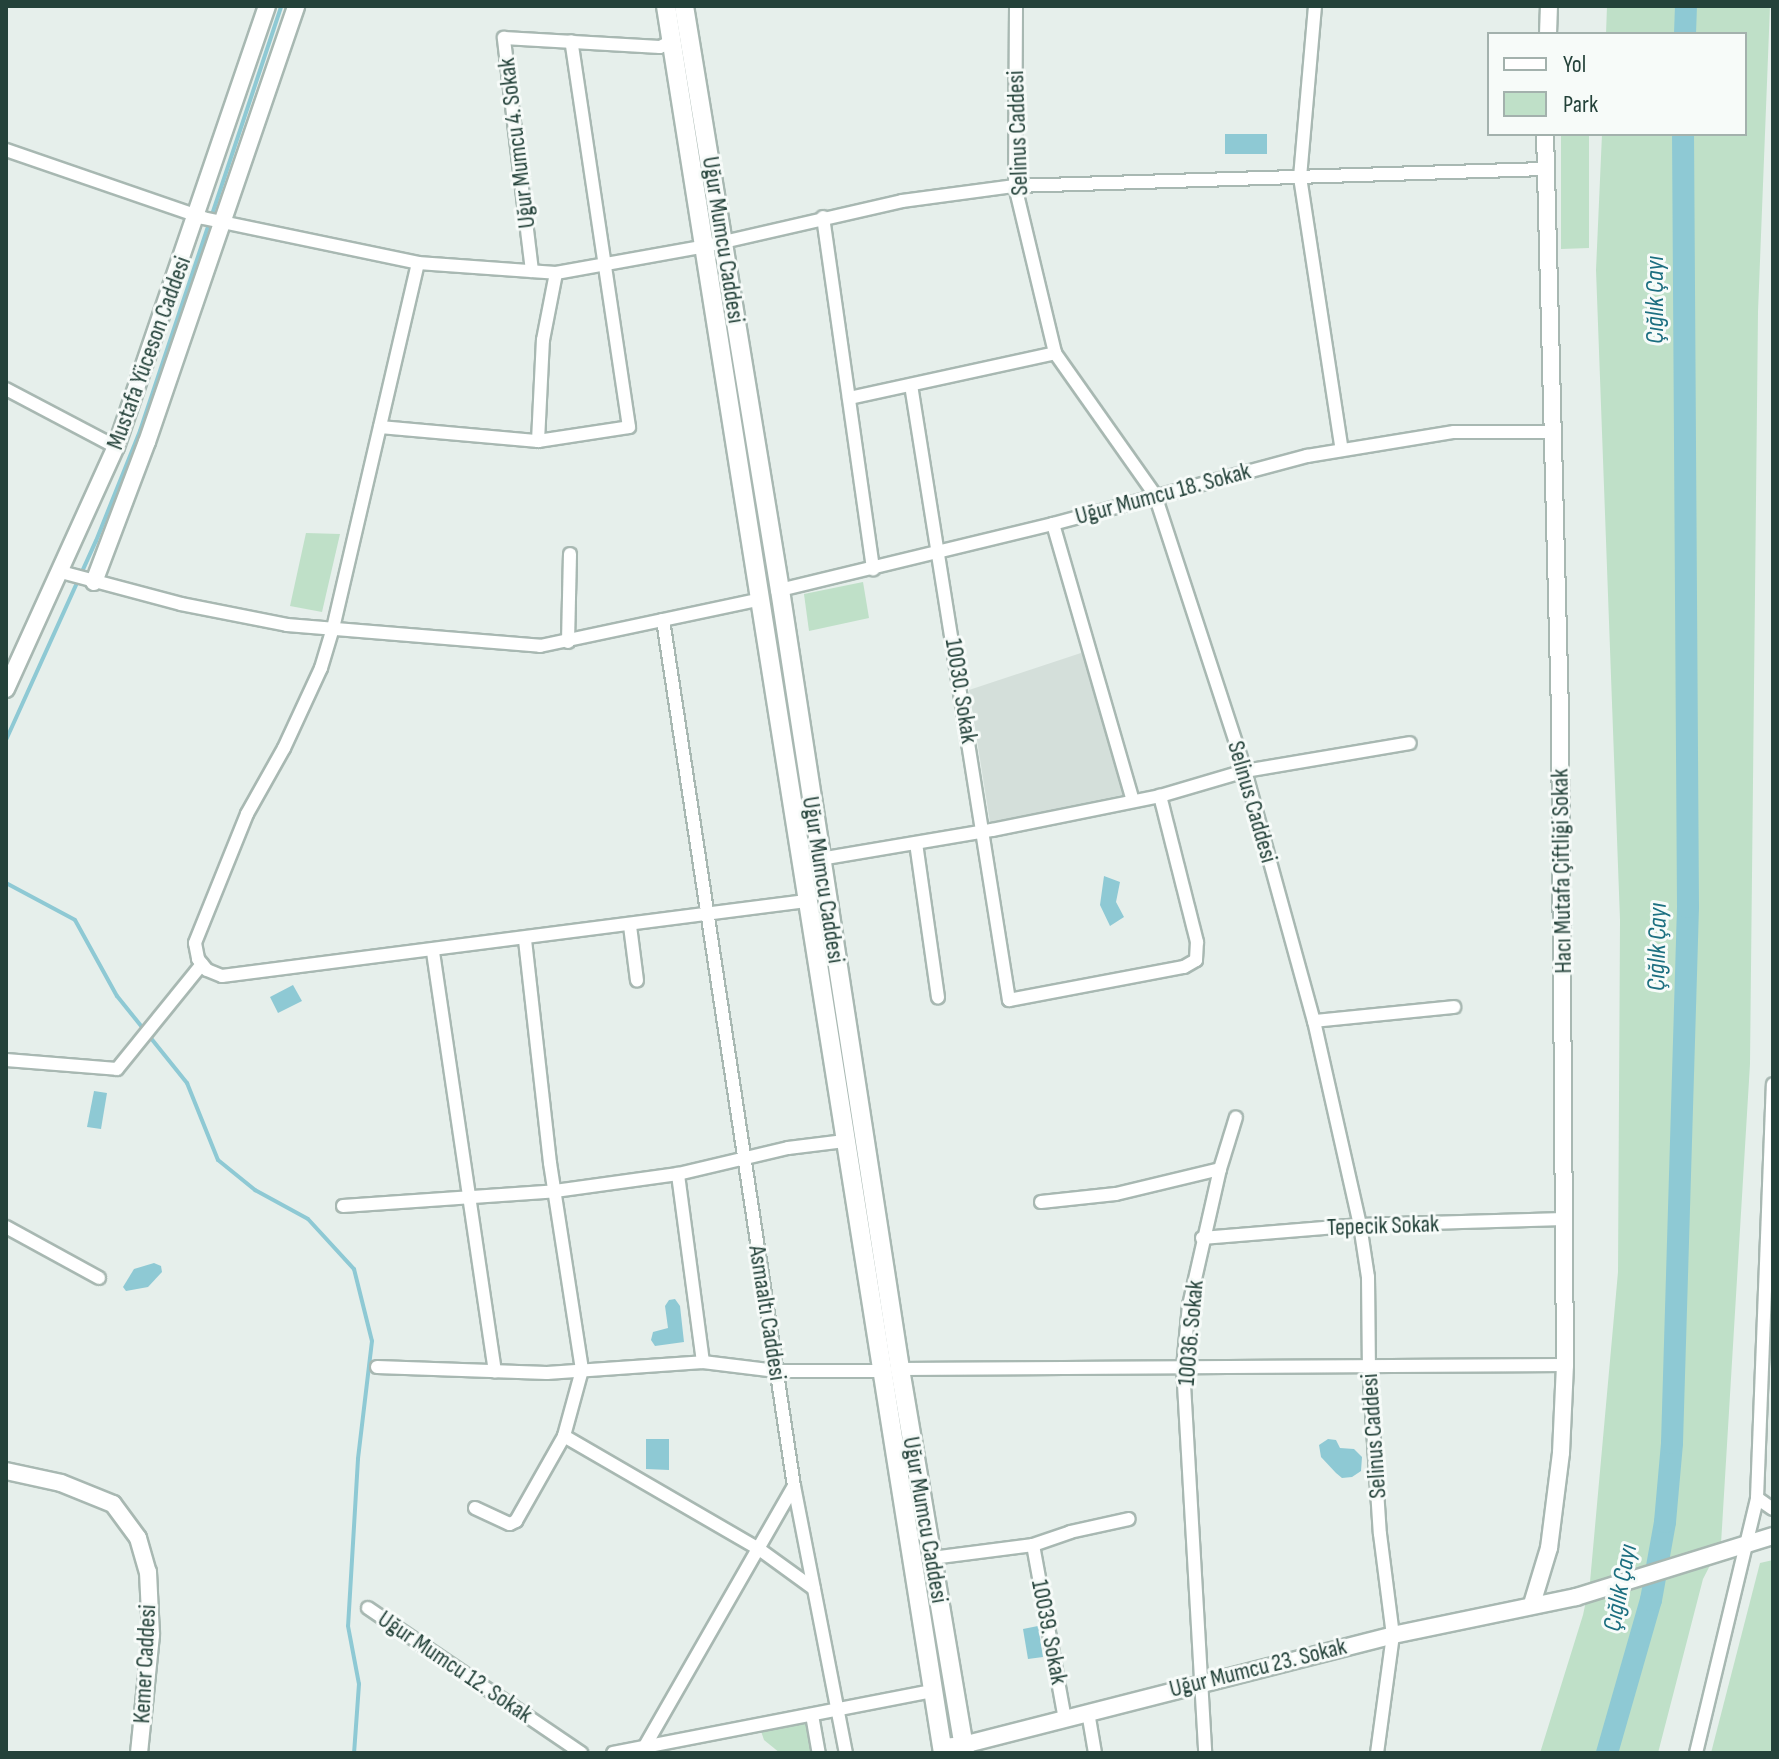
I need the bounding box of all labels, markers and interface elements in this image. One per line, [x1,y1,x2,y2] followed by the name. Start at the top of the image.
[1487,32,1747,136] legend
[1563,50,1586,79] text: Yol
[492,56,542,230] street label: Uğur Mumcu 4. Sokak
[1001,70,1035,196] street label: Selinus Caddesi
[1563,90,1598,119] text: Park
[696,155,750,325] street label: Uğur Mumcu Caddesi
[101,253,197,453] street label: Mustafa Yüceson Caddesi
[1640,256,1672,344] water label: Çığlık Çayı
[1072,457,1254,531] street label: Uğur Mumcu 18. Sokak
[938,636,984,746] street label: 10030. Sokak
[1221,738,1283,866] street label: Selinus Caddesi
[1546,768,1578,974] street label: Hacı Mutafa Çiftliği Sokak
[796,795,850,965] street label: Uğur Mumcu Caddesi
[1642,903,1674,991] water label: Çığlık Çayı
[1326,1210,1440,1242] street label: Tepecik Sokak
[742,1244,792,1382] street label: Asmaaltı Caddesi
[1172,1279,1210,1387] street label: 10036. Sokak
[1355,1372,1393,1500] street label: Selinus Caddesi
[896,1435,954,1605] street label: Uğur Mumcu Caddesi
[1597,1542,1645,1634] water label: Çığlık Çayı
[1025,1577,1073,1687] street label: 10039. Sokak
[128,1604,162,1724] street label: Kemer Caddesi
[372,1605,538,1729] street label: Uğur Mumcu 12. Sokak
[1166,1632,1350,1704] street label: Uğur Mumcu 23. Sokak

